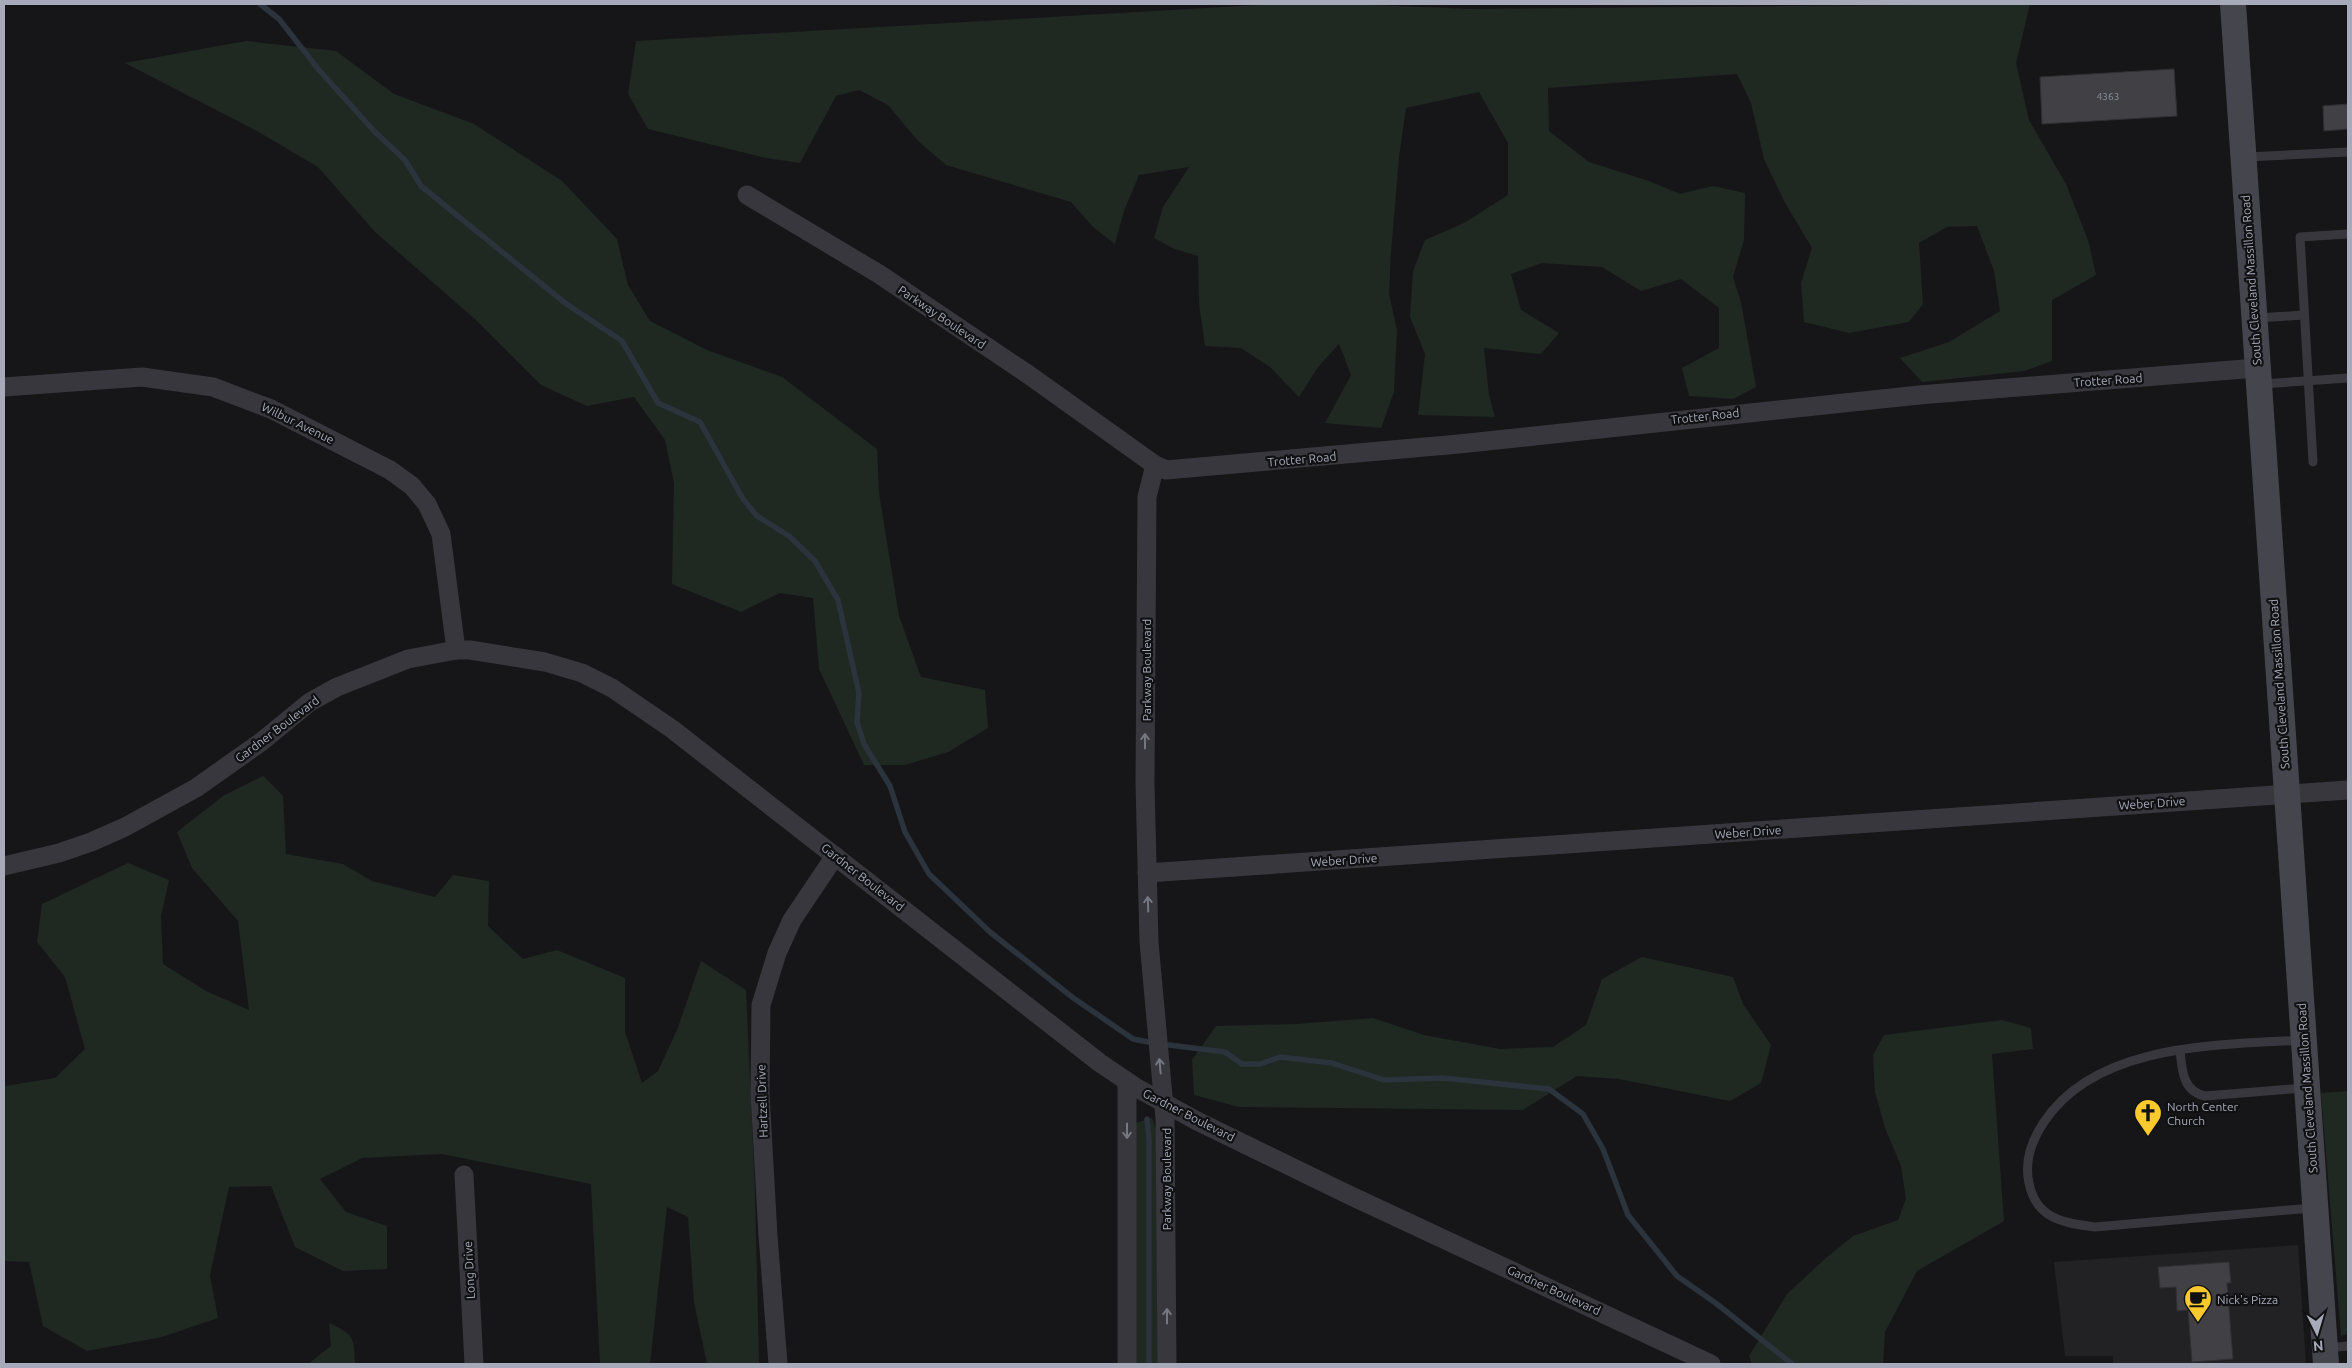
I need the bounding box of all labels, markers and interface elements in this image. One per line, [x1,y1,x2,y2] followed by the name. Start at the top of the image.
[2097,91,2119,102] house number: 4363
[2239,194,2263,366] street label: South Cleveland Massillon Road
[896,283,988,351] street label: Parkway Boulevard
[2073,371,2143,389] street label: Trotter Road
[260,400,336,446] street label: Wilbur Avenue
[1670,406,1740,426] street label: Trotter Road
[1267,450,1337,468] street label: Trotter Road
[2267,598,2291,770] street label: South Cleveland Massillon Road
[1140,619,1153,721] street label: Parkway Boulevard
[233,693,321,765] street label: Gardner Boulevard
[1140,734,1150,750] one-way arrow
[2118,794,2186,812] street label: Weber Drive
[1714,823,1782,841] street label: Weber Drive
[819,841,907,913] street label: Gardner Boulevard
[1310,851,1378,869] street label: Weber Drive
[1143,896,1153,912] one-way arrow
[2295,1002,2319,1174] street label: South Cleveland Massillon Road
[1156,1058,1165,1074] one-way arrow
[754,1064,770,1138] street label: Hartzell Drive
[1141,1086,1237,1144] street label: Gardner Boulevard
[2133,1098,2163,1137] church icon: North Center Church
[2167,1100,2239,1127] place label: North Center Church
[1122,1122,1132,1138] one-way arrow
[1160,1128,1173,1230] street label: Parkway Boulevard
[461,1241,477,1299] street label: Long Drive
[1505,1263,1603,1317] street label: Gardner Boulevard
[2183,1284,2213,1323] cafe icon: Nick's Pizza
[2217,1293,2278,1306] place label: Nick's Pizza
[1162,1308,1172,1324] one-way arrow
[2292,1308,2342,1358] north arrow
[2312,1338,2324,1354] text: N

